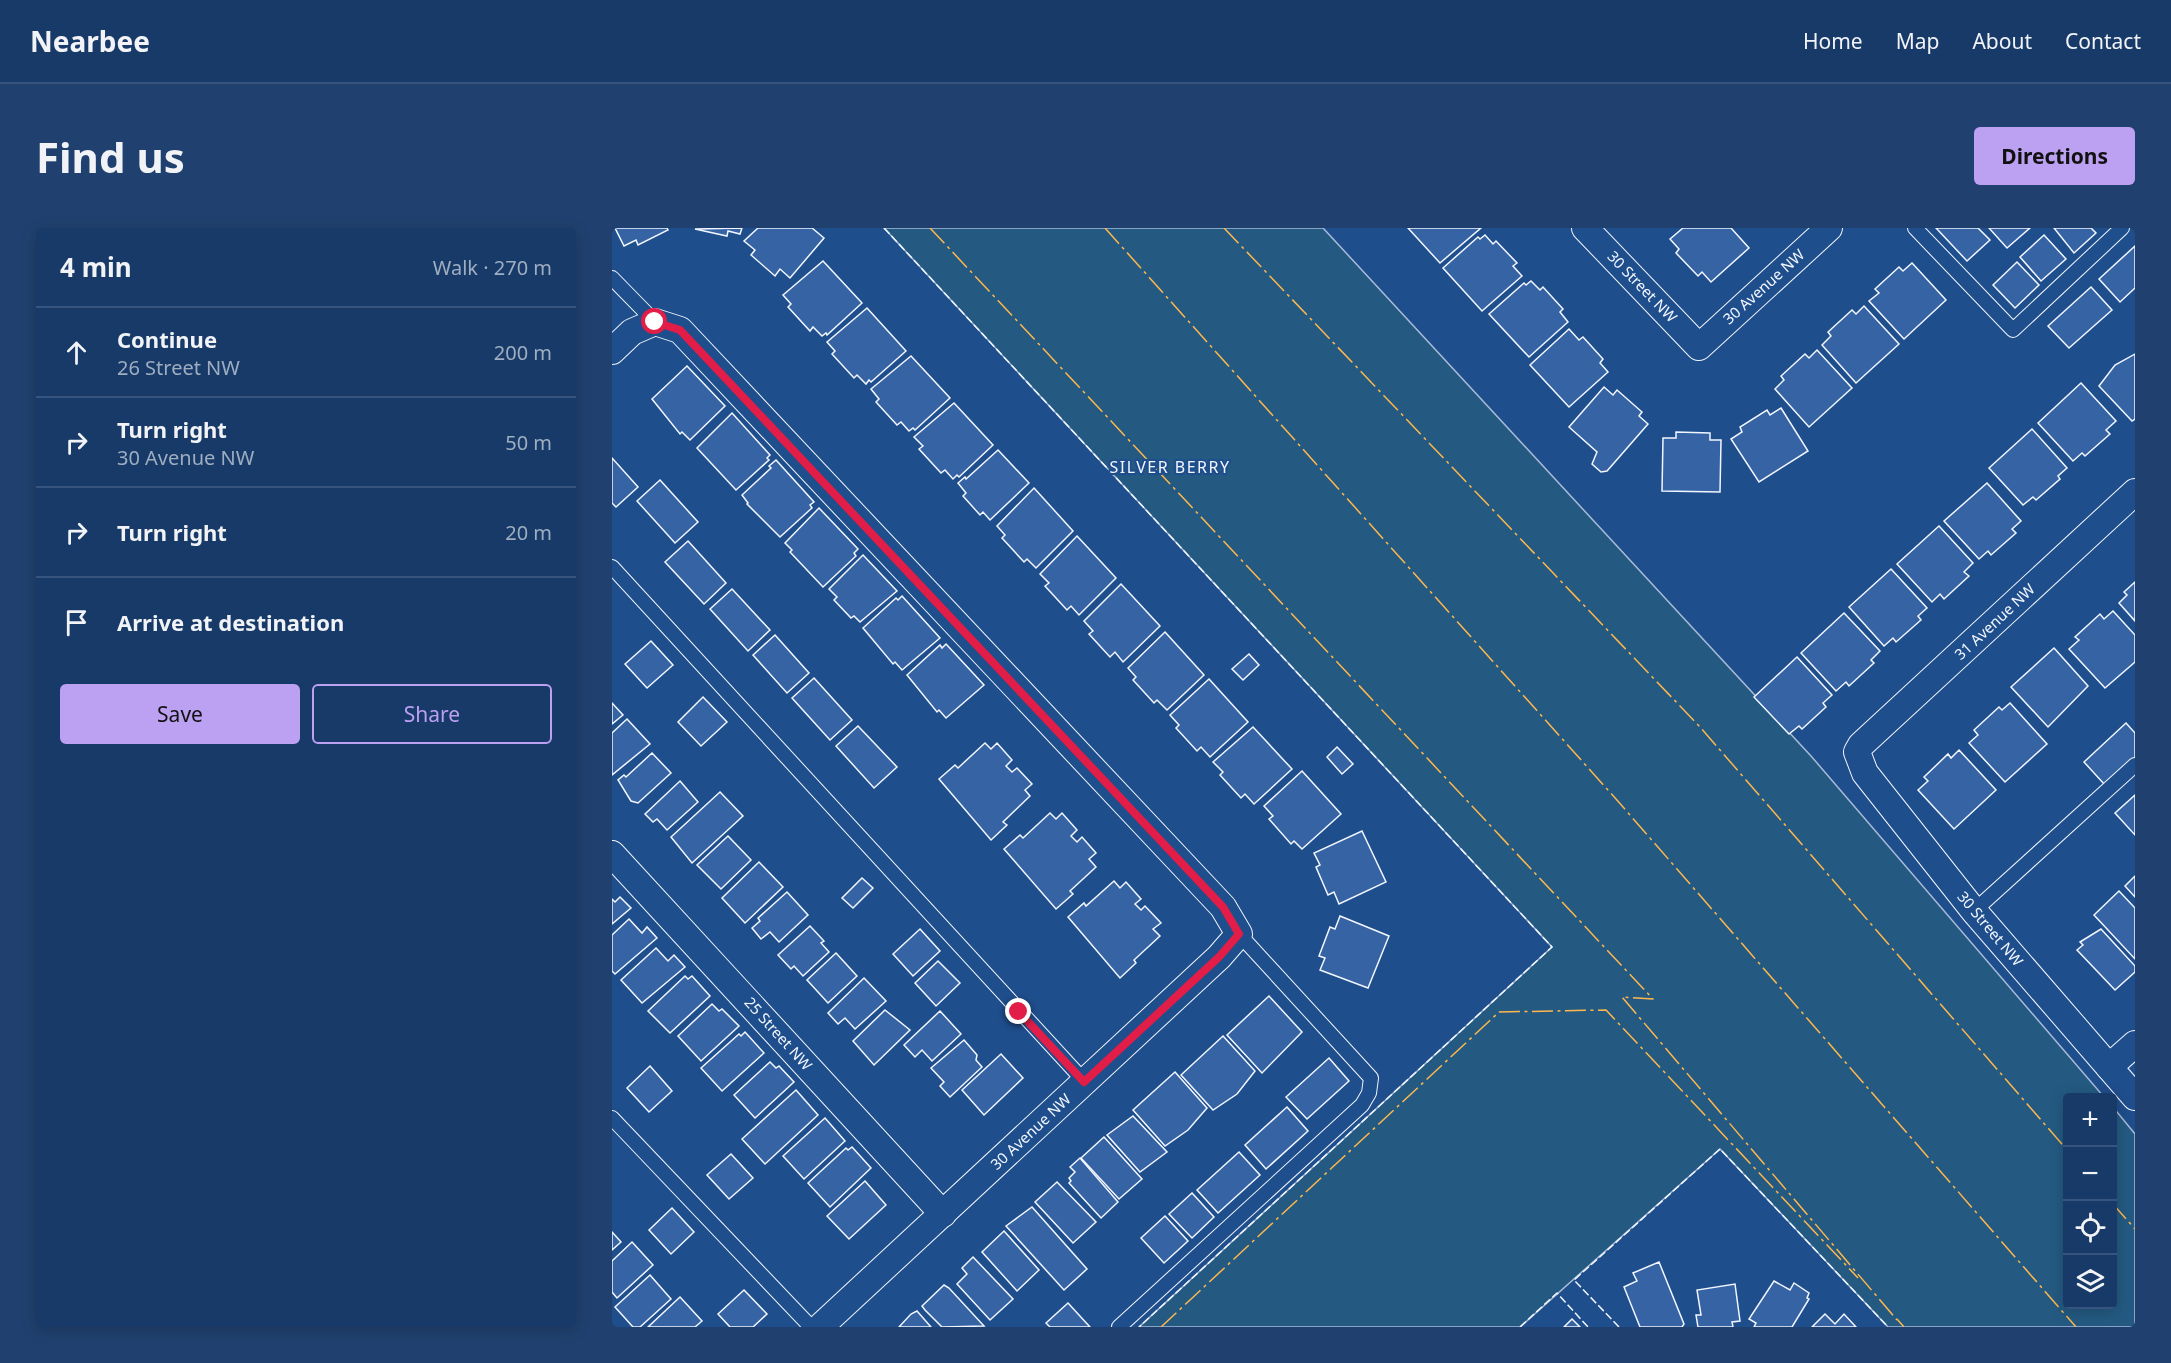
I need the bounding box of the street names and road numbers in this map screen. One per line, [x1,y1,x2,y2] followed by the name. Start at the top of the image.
[1718,244,1808,328] street label: 30 Avenue NW
[1604,246,1682,326] street label: 30 Street NW
[1950,579,2039,664] street label: 31 Avenue NW
[1953,887,2028,970] street label: 30 Street NW
[740,992,817,1074] street label: 25 Street NW
[986,1089,1075,1174] street label: 30 Avenue NW

